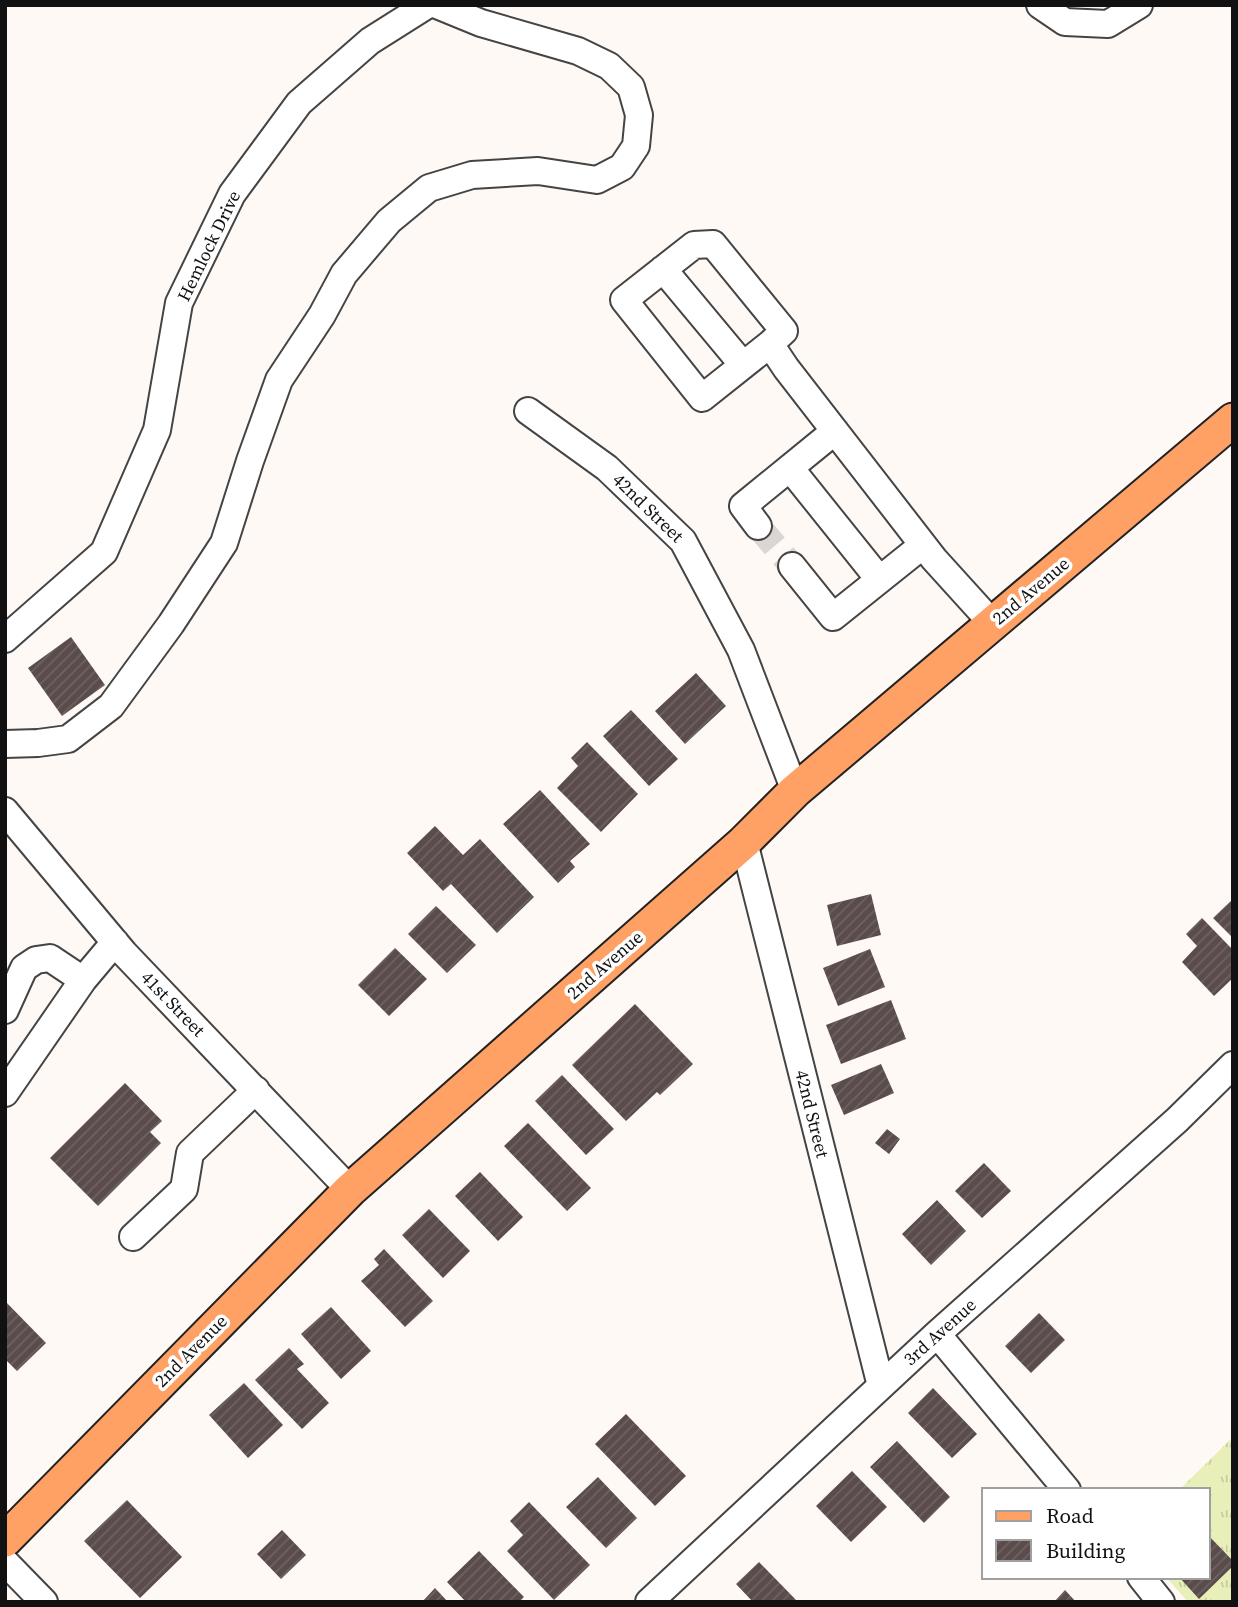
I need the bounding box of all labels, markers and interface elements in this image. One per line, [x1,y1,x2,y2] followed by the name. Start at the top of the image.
[171,186,246,305] street label: Hemlock Drive
[607,467,689,548] street label: 42nd Street
[987,551,1074,630] street label: 2nd Avenue
[561,925,648,1005] street label: 2nd Avenue
[136,965,211,1042] street label: 41st Street
[789,1067,836,1161] street label: 42nd Street
[898,1292,981,1371] street label: 3rd Avenue
[149,1309,233,1393] street label: 2nd Avenue
[982,1488,1210,1579] legend
[1046,1501,1094,1530] text: Road
[1046,1536,1125,1565] text: Building

